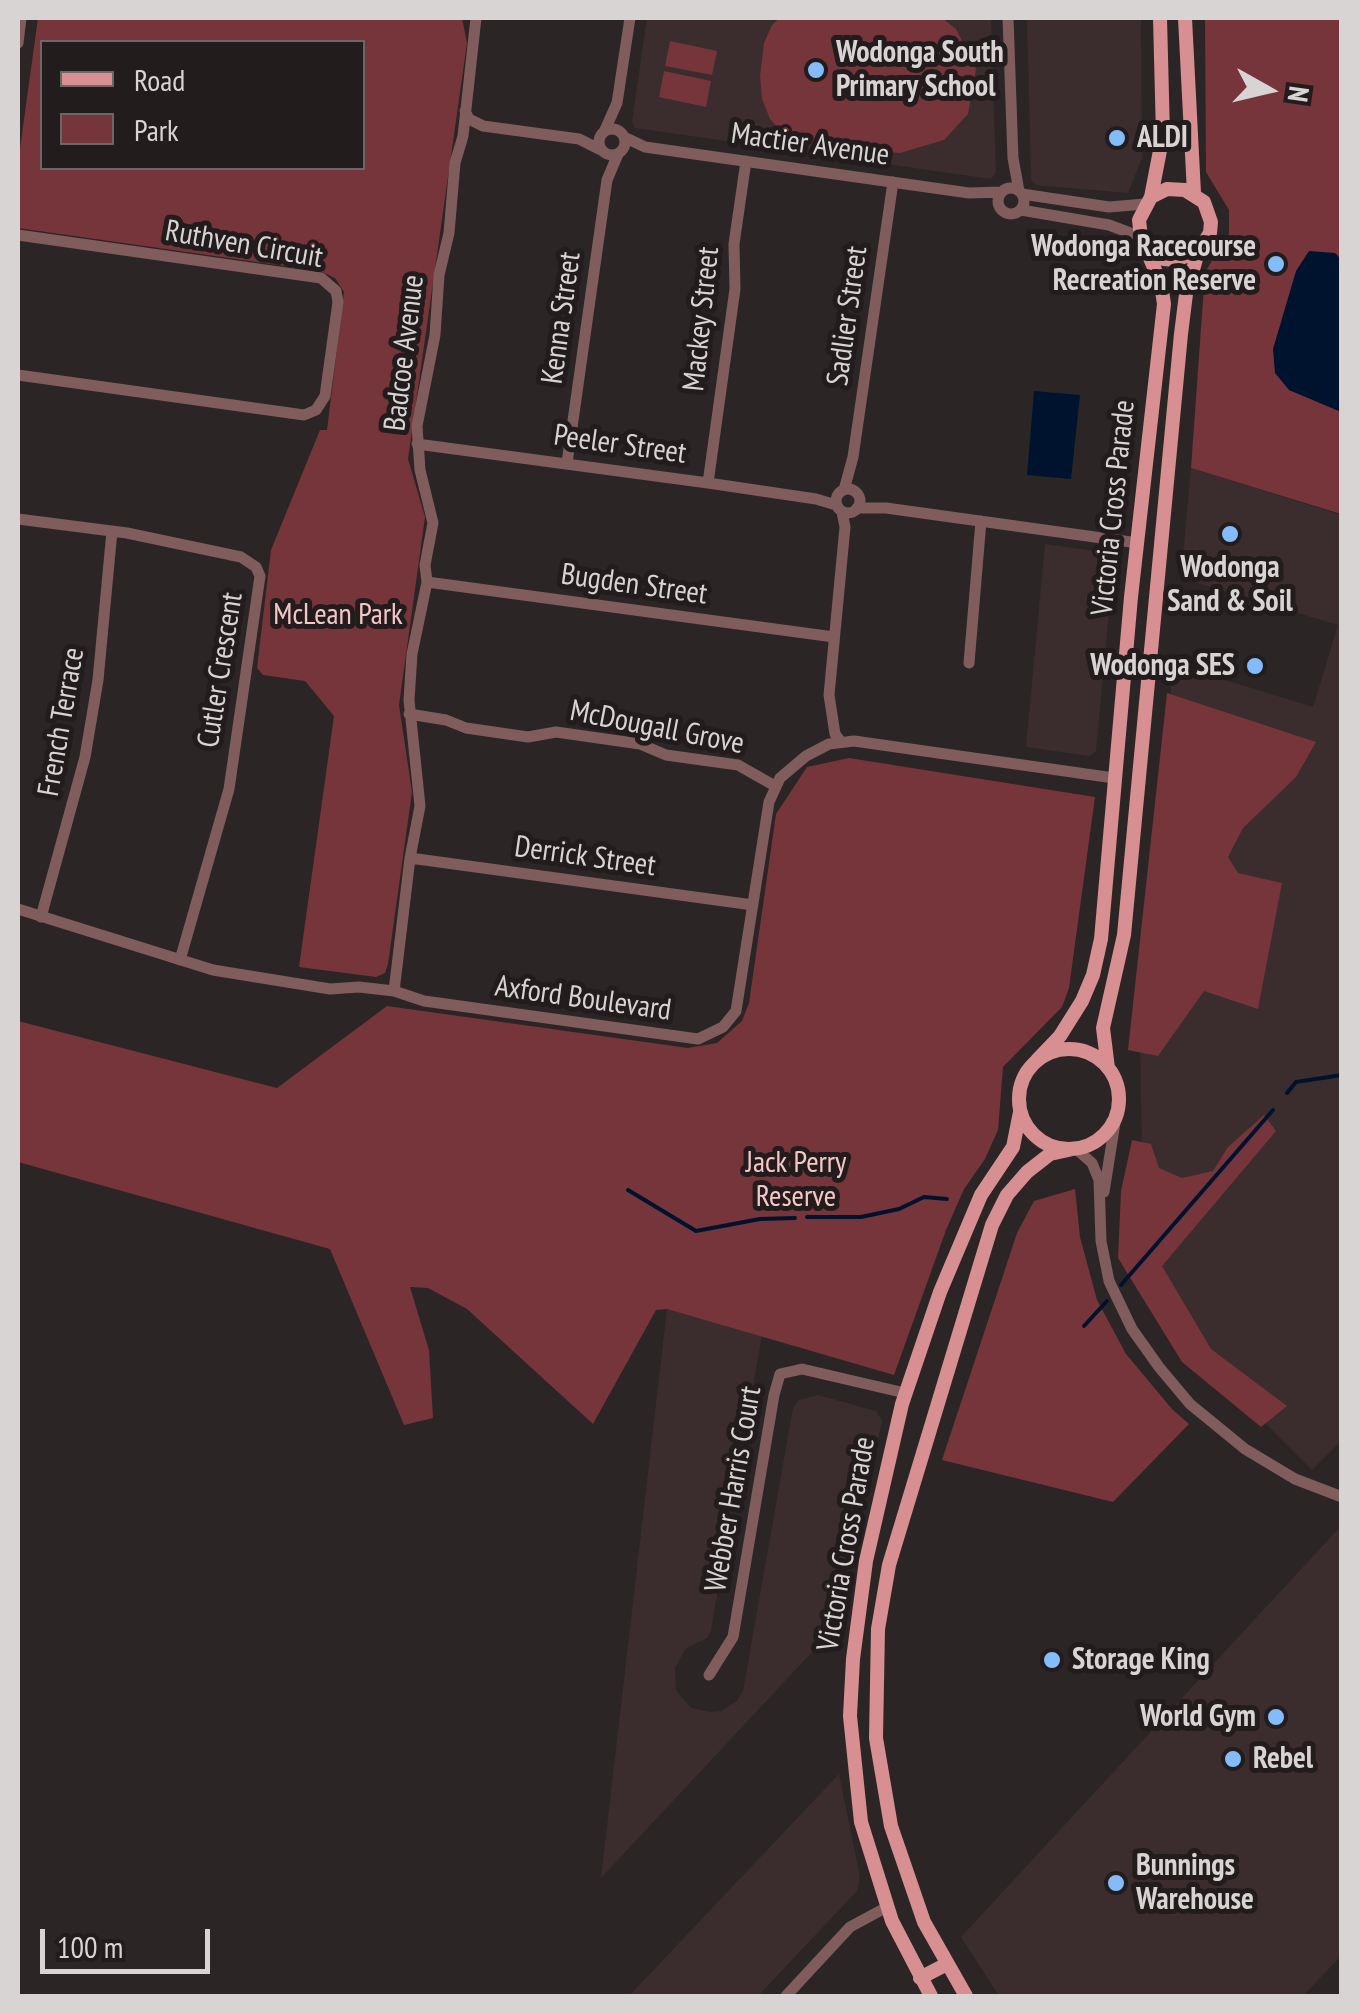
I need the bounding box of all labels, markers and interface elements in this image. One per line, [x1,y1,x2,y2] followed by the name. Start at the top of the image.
[836,35,1004,106] place label: Wodonga South Primary School
[40,40,365,170] legend
[1219,40,1319,140] north arrow
[805,59,827,81] marker: Wodonga South Primary School
[134,60,185,99] text: Road
[1280,84,1319,104] text: N
[134,110,179,149] text: Park
[729,116,891,174] street label: Mactier Avenue
[1137,120,1188,156] place label: ALDI
[1106,127,1128,149] marker: ALDI
[162,213,326,277] street label: Ruthven Circuit
[1031,229,1256,300] place label: Wodonga Racecourse Recreation Reserve
[820,244,876,388] street label: Sadlier Street
[677,245,727,393] street label: Mackey Street
[535,250,589,386] street label: Kenna Street
[1265,253,1287,275] marker: Wodonga Racecourse Recreation Reserve
[378,273,432,433] street label: Badcoe Avenue
[1085,398,1143,618] street label: Victoria Cross Parade
[552,418,688,472] street label: Peeler Street
[1219,523,1241,545] marker: Wodonga Sand & Soil
[1167,550,1293,620] place label: Wodonga Sand & Soil
[559,557,709,613] street label: Bugden Street
[191,590,251,750] street label: Cutler Crescent
[273,597,403,633] park label: McLean Park
[31,645,93,799] street label: French Terrace
[1090,648,1235,684] place label: Wodonga SES
[1244,655,1266,677] marker: Wodonga SES
[567,693,747,763] street label: McDougall Grove
[512,829,658,885] street label: Derrick Street
[493,969,673,1029] street label: Axford Boulevard
[746,1145,846,1216] park label: Jack Perry Reserve
[698,1383,770,1595] street label: Webber Harris Court
[810,1434,884,1654] street label: Victoria Cross Parade
[1072,1642,1210,1678] place label: Storage King
[1041,1649,1063,1671] marker: Storage King
[1140,1699,1256,1735] place label: World Gym
[1265,1706,1287,1728] marker: World Gym
[1253,1741,1313,1777] place label: Rebel
[1222,1748,1244,1770] marker: Rebel
[1136,1848,1254,1918] place label: Bunnings Warehouse
[1105,1872,1127,1894] marker: Bunnings Warehouse
[45,1909,215,1971] scale bar
[57,1927,123,1966] text: 100 m

